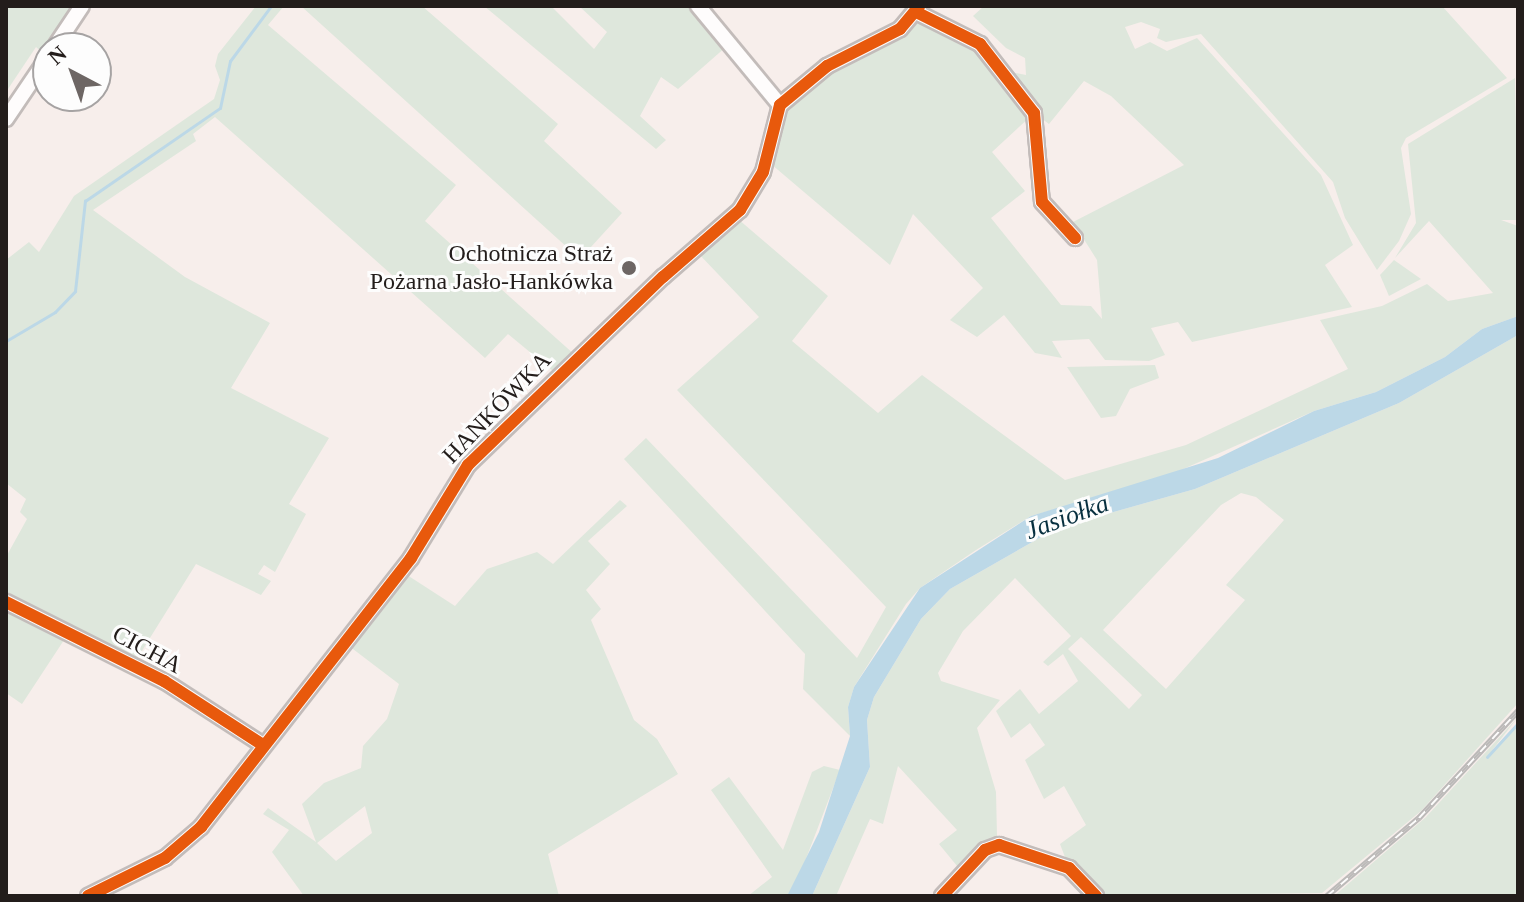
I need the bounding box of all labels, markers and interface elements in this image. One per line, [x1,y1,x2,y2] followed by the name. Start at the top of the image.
[32,32,112,112] north arrow
[43,40,71,70] text: N
[370,240,613,296] place label: Ochotnicza Straż Pożarna Jasło-Hankówka
[620,259,638,277] marker: Ochotnicza Straż Pożarna Jasło-Hankówka
[437,346,557,470] street label: HANKÓWKA
[1021,488,1113,546] water label: Jasiołka
[107,620,187,680] street label: CICHA

